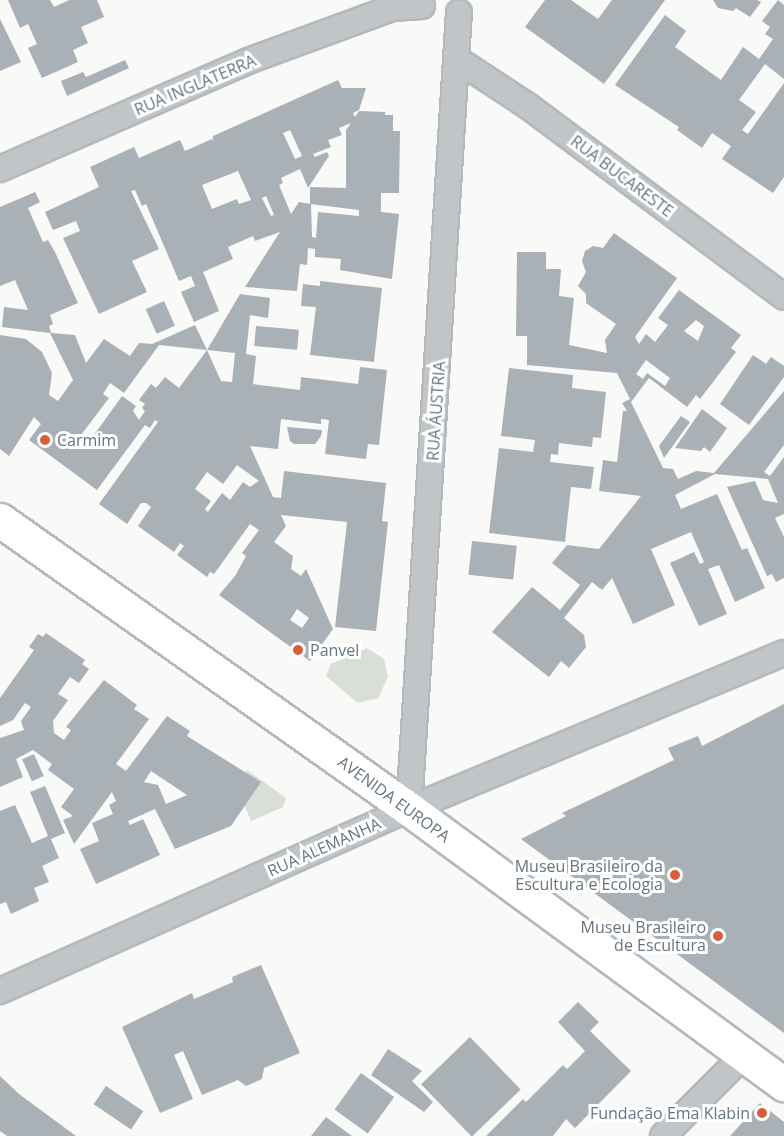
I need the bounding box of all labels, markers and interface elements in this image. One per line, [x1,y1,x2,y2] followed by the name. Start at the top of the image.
[131,51,259,119] street label: RUA INGLATERRA
[567,131,677,221] street label: RUA BUCARESTE
[423,361,449,461] street label: RUA ÁUSTRIA
[57,430,116,450] place label: Carmim
[38,433,52,447] marker: Carmim
[310,640,359,660] place label: Panvel
[291,643,305,657] marker: Panvel
[334,752,454,846] street label: AVENIDA EUROPA
[265,813,383,881] street label: RUA ALEMANHA
[515,856,663,894] place label: Museu Brasileiro da Escultura e Ecologia
[668,868,682,882] marker: Museu Brasileiro da Escultura e Ecologia
[581,917,706,955] place label: Museu Brasileiro de Escultura
[711,929,725,943] marker: Museu Brasileiro de Escultura
[590,1103,750,1123] place label: Fundação Ema Klabin
[755,1106,769,1120] marker: Fundação Ema Klabin

